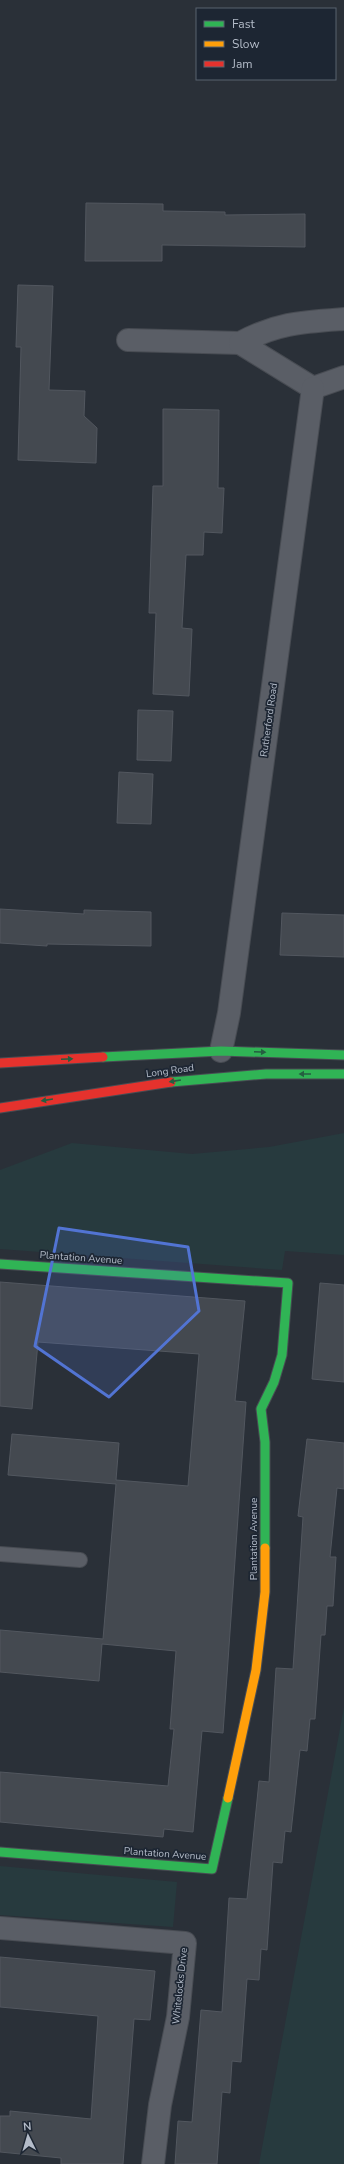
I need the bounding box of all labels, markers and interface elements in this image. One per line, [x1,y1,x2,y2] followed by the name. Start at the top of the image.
[196,8,336,80] legend
[232,16,255,32] text: Fast
[232,36,260,52] text: Slow
[231,56,253,72] text: Jam
[257,682,281,758] street label: Rutherford Road
[254,1049,267,1055] one-way arrow
[61,1056,73,1063] one-way arrow
[145,1061,195,1081] street label: Long Road
[298,1071,311,1077] one-way arrow
[169,1078,181,1084] one-way arrow
[41,1098,53,1104] one-way arrow
[39,1248,123,1268] street label: Plantation Avenue
[247,1498,261,1580] street label: Plantation Avenue
[123,1844,207,1864] street label: Plantation Avenue
[169,1947,191,2025] street label: Whitelocks Drive
[8,2116,48,2156] north arrow
[22,2119,32,2134] text: N

